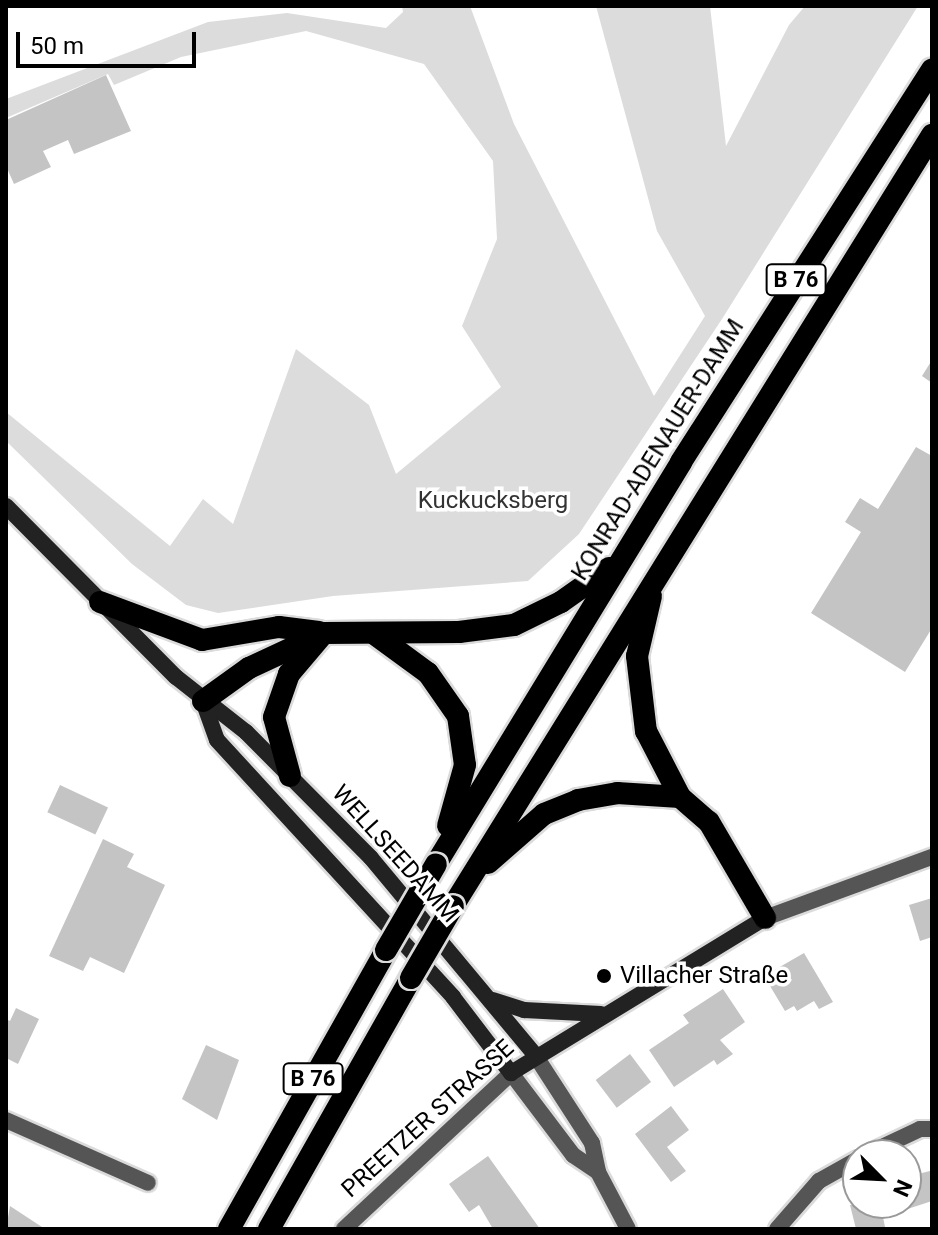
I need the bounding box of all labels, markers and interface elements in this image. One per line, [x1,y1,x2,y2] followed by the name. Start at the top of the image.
[20,16,200,66] scale bar
[30,32,84,60] text: 50 m
[764,262,828,298] road number: B 76
[566,314,750,586] street label: KONRAD-ADENAUER-DAMM
[418,487,568,515] park label: Kuckucksberg
[326,779,464,929] street label: WELLSEEDAMM
[620,962,788,990] place label: Villacher Straße
[595,967,613,985] marker: Villacher Straße
[336,1034,520,1204] street label: PREETZER STRASSE
[281,1061,345,1097] road number: B 76
[842,1139,922,1219] north arrow
[888,1176,917,1200] text: N

